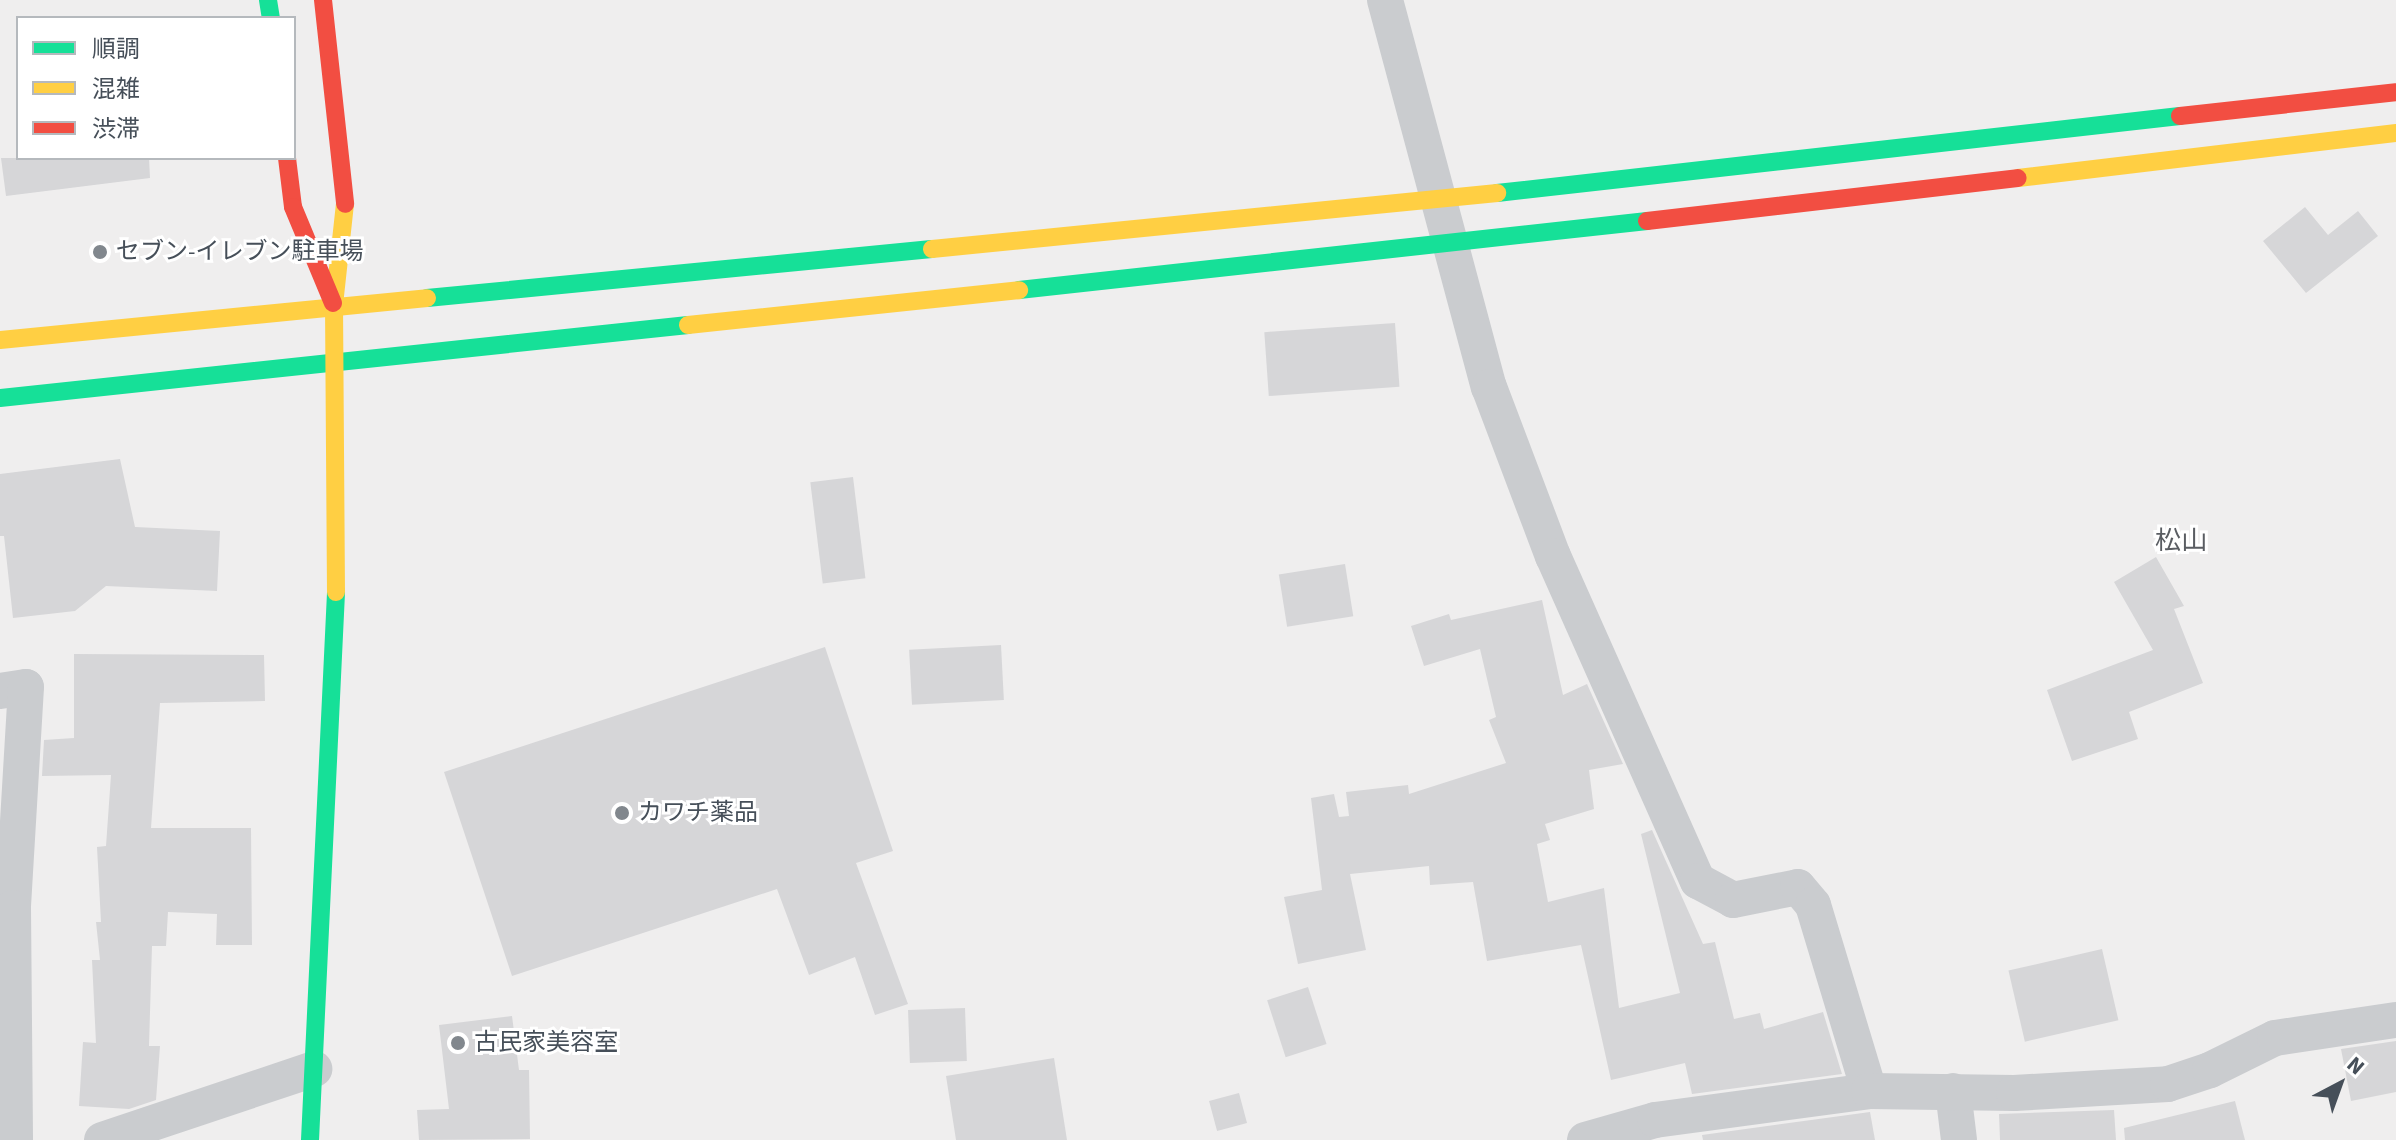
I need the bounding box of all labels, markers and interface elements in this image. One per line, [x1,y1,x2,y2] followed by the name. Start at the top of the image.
[16,16,296,160] legend
[92,32,140,67] text: 順調
[92,72,140,107] text: 混雑
[92,112,140,147] text: 渋滞
[116,238,363,266] place label: セブン-イレブン駐車場
[91,243,109,261] marker: セブン-イレブン駐車場
[2155,525,2207,557] district label: 松山
[638,799,758,827] place label: カワチ薬品
[613,804,631,822] marker: カワチ薬品
[474,1029,618,1057] place label: 古民家美容室
[449,1034,467,1052] marker: 古民家美容室
[2300,1044,2380,1124] north arrow
[2340,1049,2372,1083] text: N

